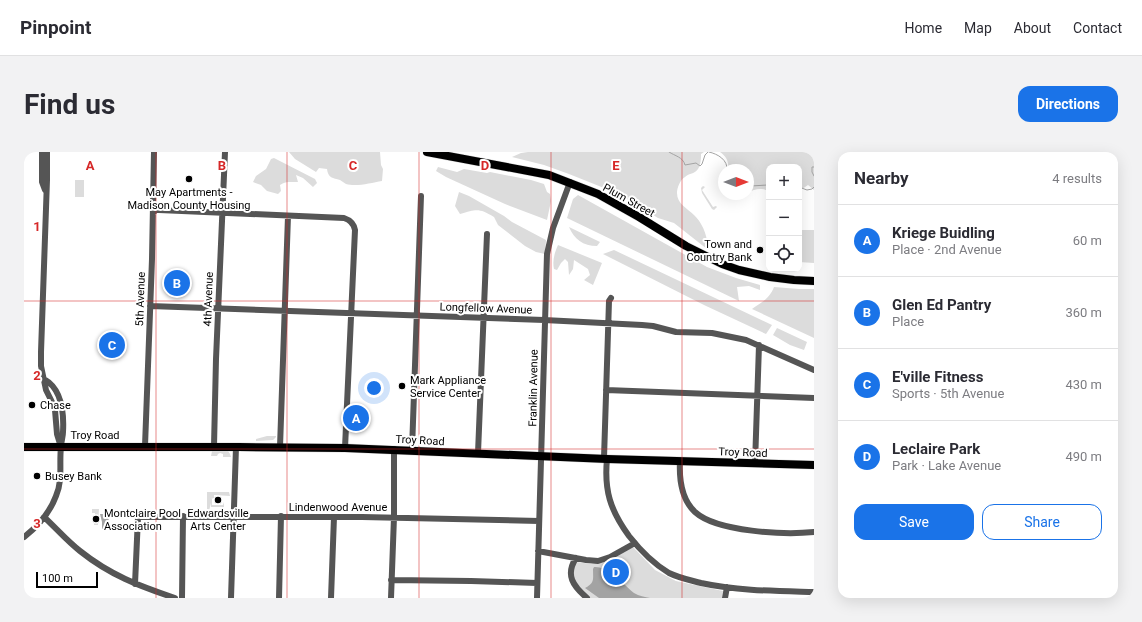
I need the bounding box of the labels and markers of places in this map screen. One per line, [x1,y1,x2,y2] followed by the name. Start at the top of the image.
[184,174,194,184] marker: May Apartments - Madison County Housing
[127,186,251,212] place label: May Apartments - Madison County Housing
[687,238,752,264] place label: Town and Country Bank
[755,245,765,255] marker: Town and Country Bank
[164,268,190,298] pin: B
[99,330,125,360] pin: C
[410,374,486,400] place label: Mark Appliance Service Center
[397,381,407,391] marker: Mark Appliance Service Center
[40,399,71,412] place label: Chase
[27,400,37,410] marker: Chase
[343,403,369,433] pin: A
[45,470,102,483] place label: Busey Bank
[32,471,42,481] marker: Busey Bank
[213,495,223,505] marker: Edwardsville Arts Center
[104,507,181,533] place label: Montclaire Pool Association
[187,507,249,533] place label: Edwardsville Arts Center
[91,514,101,524] marker: Montclaire Pool Association
[603,557,629,587] pin: D

